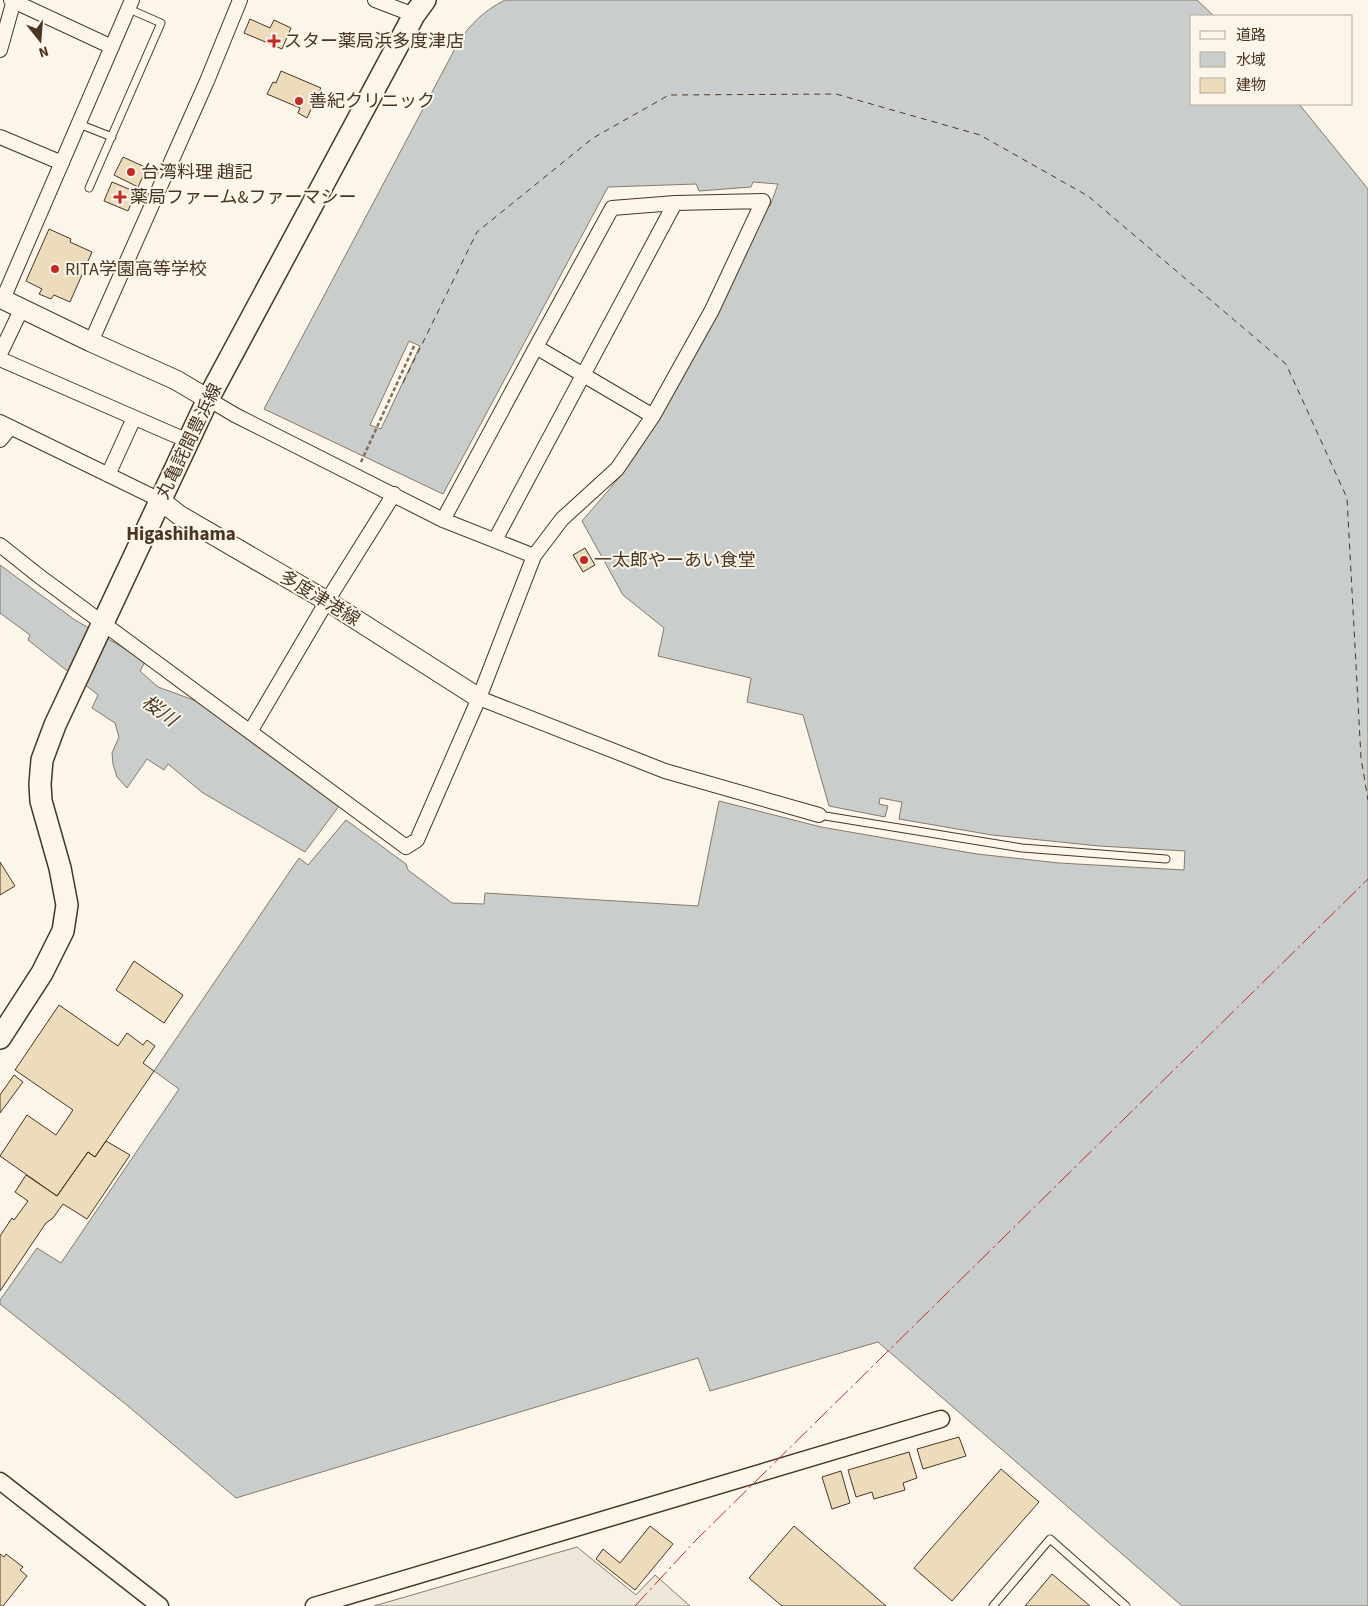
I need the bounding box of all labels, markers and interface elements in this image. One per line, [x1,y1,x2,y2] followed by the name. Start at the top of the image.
[15,15,65,65] north arrow
[1190,15,1353,105] legend
[1236,25,1266,46] text: 道路
[284,29,464,54] place label: スター薬局浜多度津店
[268,35,280,47] marker: スター薬局浜多度津店
[36,41,51,62] text: N
[1236,50,1266,71] text: 水域
[1236,75,1266,96] text: 建物
[309,89,435,114] place label: 善紀クリニック
[293,95,305,107] marker: 善紀クリニック
[141,160,253,185] place label: 台湾料理 趙記
[125,166,137,178] marker: 台湾料理 趙記
[130,185,356,210] place label: 薬局ファーム&ファーマシー
[114,191,126,203] marker: 薬局ファーム&ファーマシー
[65,257,207,282] place label: RITA学園高等学校
[49,263,61,275] marker: RITA学園高等学校
[151,379,228,503] street label: 丸亀詫間豊浜線
[126,521,236,548] district label: Higashihama
[594,548,756,573] place label: 一太郎やーあい食堂
[578,554,590,566] marker: 一太郎やーあい食堂
[275,565,365,632] street label: 多度津港線
[136,689,184,734] water label: 桜川

